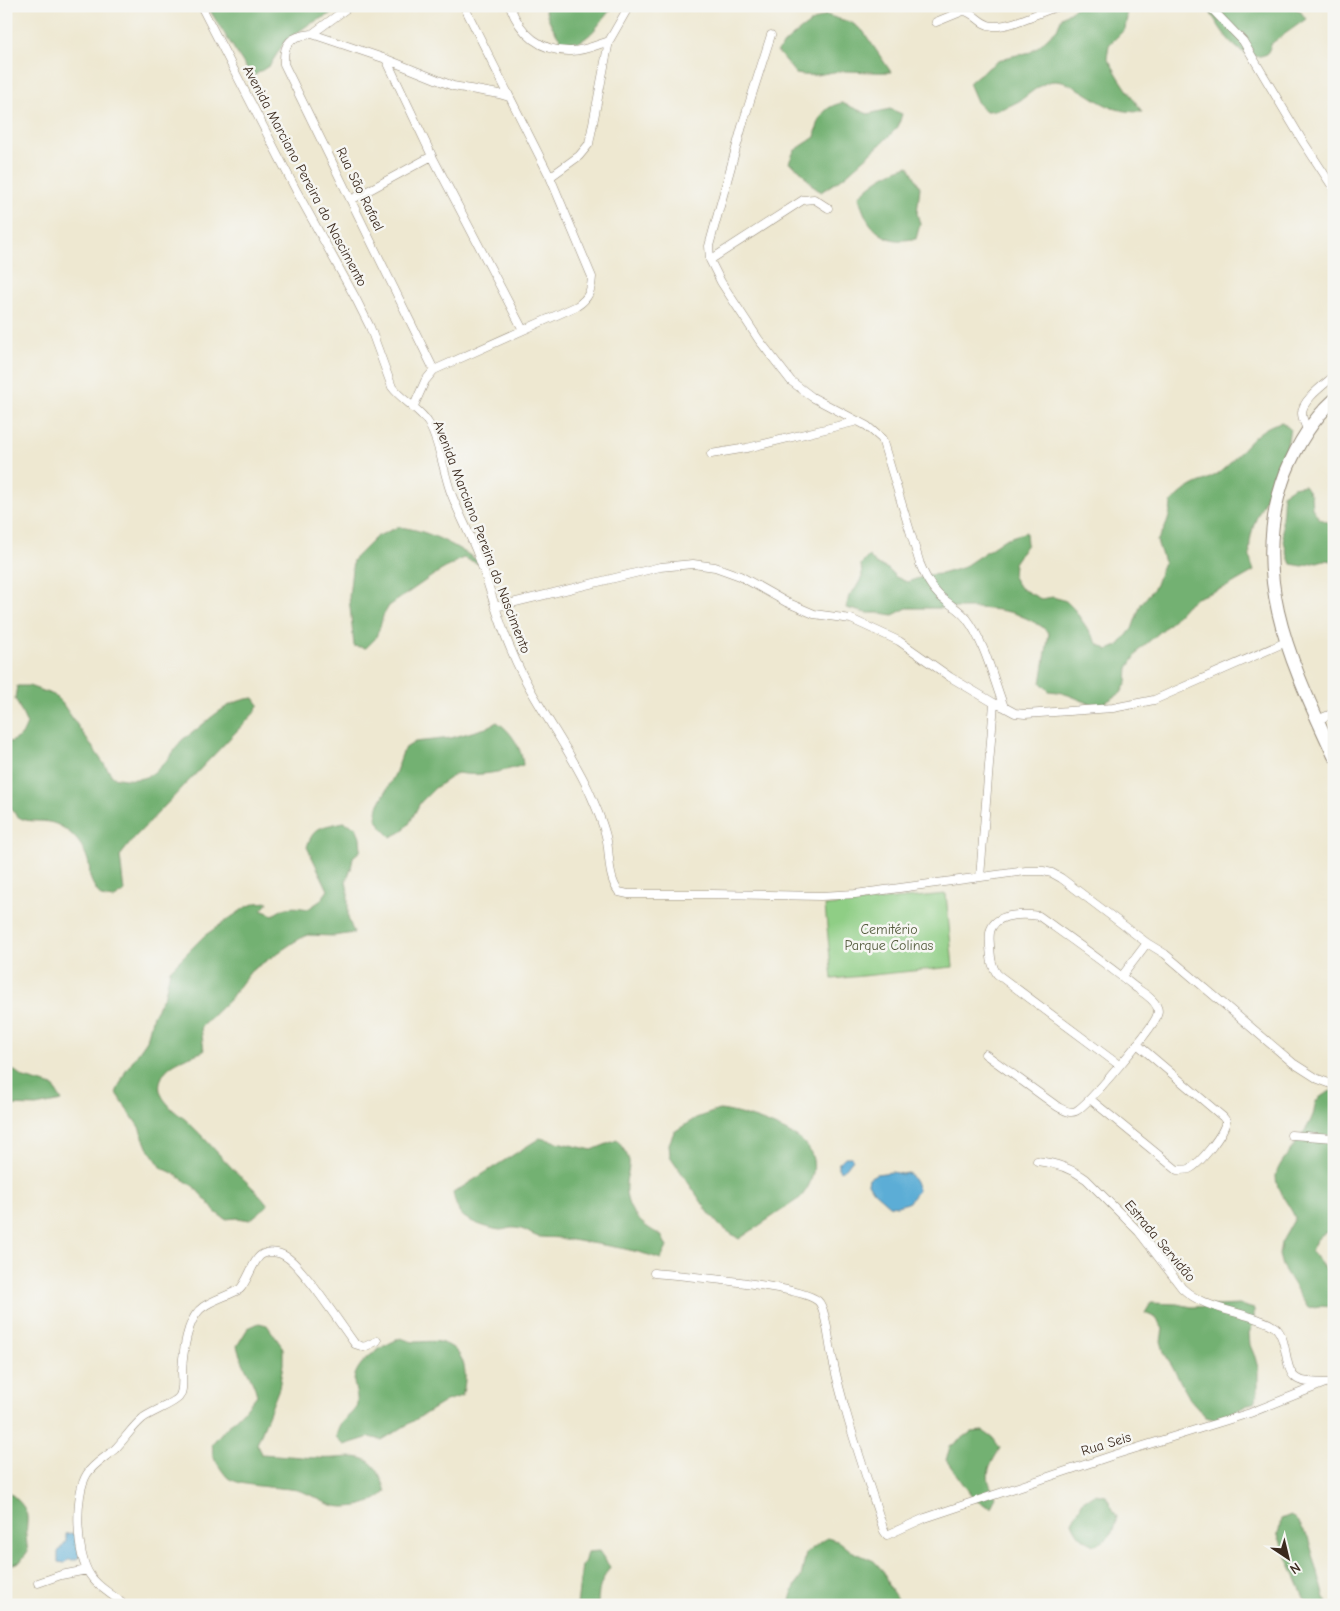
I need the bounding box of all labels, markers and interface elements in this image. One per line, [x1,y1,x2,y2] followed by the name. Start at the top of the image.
[239,63,371,289] street label: Avenida Marciano Pereira do Nascimento
[332,144,388,234] street label: Rua São Rafael
[430,418,534,656] street label: Avenida Marciano Pereira do Nascimento
[845,921,934,954] park label: Cemitério Parque Colinas
[1121,1197,1199,1285] street label: Estrada Servidão
[1079,1428,1133,1460] street label: Rua Seis
[1262,1534,1312,1584] north arrow
[1287,1559,1304,1578] text: N

